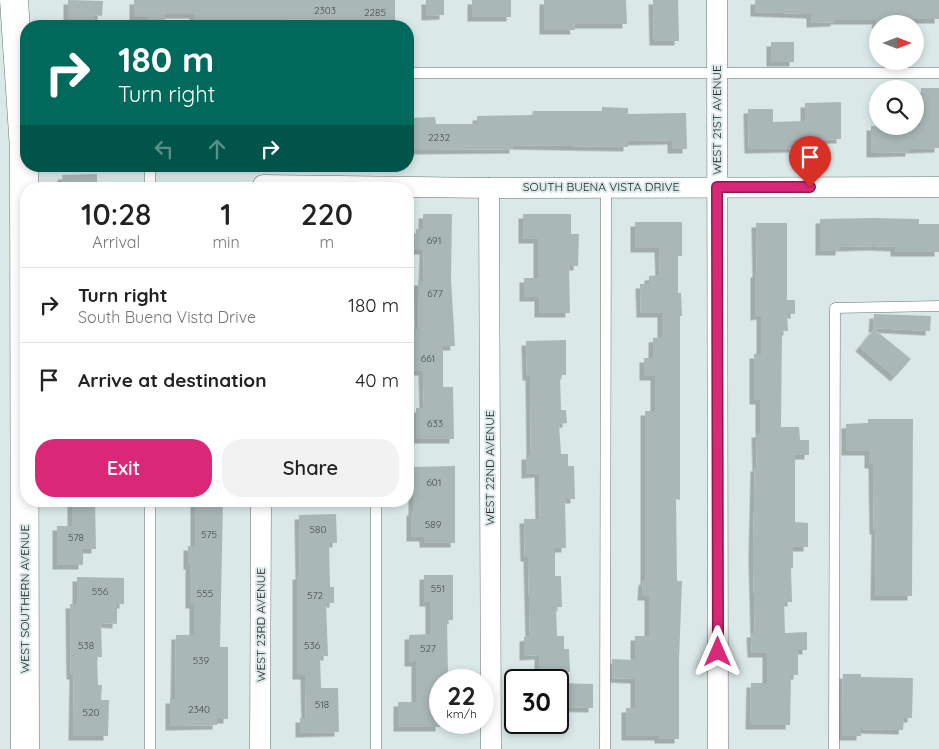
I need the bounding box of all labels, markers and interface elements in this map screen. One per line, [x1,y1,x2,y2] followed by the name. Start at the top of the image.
[314,4,336,17] house number: 2303
[364,6,386,19] house number: 2285
[869,15,924,70] north arrow
[869,15,924,135] map controls
[118,37,214,81] text: 180 m
[35,40,100,105] icon: right
[709,65,724,175] street label: WEST 21ST AVENUE
[118,80,215,108] text: Turn right
[869,80,924,135] button: search
[428,131,450,144] house number: 2232
[150,135,178,163] icon: left
[203,135,231,163] icon: ahead
[256,135,284,163] icon: right
[789,136,831,187] pin
[796,143,824,171] icon: arrive
[523,179,679,194] street label: SOUTH BUENA VISTA DRIVE
[81,195,151,233] text: 10:28
[220,195,232,233] text: 1
[301,195,353,233] text: 220
[92,232,140,252] text: Arrival
[212,232,240,252] text: min
[320,232,334,252] text: m
[427,234,441,247] house number: 691
[78,283,167,307] text: Turn right
[427,287,443,300] house number: 677
[35,291,63,319] icon: right
[348,293,399,317] text: 180 m
[78,307,256,327] text: South Buena Vista Drive
[421,352,435,365] house number: 661
[35,366,63,394] icon: arrive
[78,368,267,392] text: Arrive at destination
[355,368,399,392] text: 40 m
[482,410,497,526] street label: WEST 22ND AVENUE
[427,417,443,430] house number: 633
[35,439,212,497] button: Exit
[222,439,399,497] button: Share
[426,476,442,489] house number: 601
[425,518,442,531] house number: 589
[310,523,326,536] house number: 580
[17,525,32,673] street label: WEST SOUTHERN AVENUE
[201,528,217,541] house number: 575
[68,531,84,544] house number: 578
[253,568,268,682] street label: WEST 23RD AVENUE
[431,582,445,595] house number: 551
[92,585,109,598] house number: 556
[197,587,213,600] house number: 555
[307,589,324,602] house number: 572
[691,625,743,677] position arrow
[78,639,94,652] house number: 538
[304,639,321,652] house number: 536
[420,642,436,655] house number: 527
[193,654,210,667] house number: 539
[504,669,569,734] speed limit sign: 30
[447,680,476,711] text: 22
[315,698,329,711] house number: 518
[188,703,210,716] house number: 2340
[83,706,100,719] house number: 520
[446,706,477,721] text: km/h

